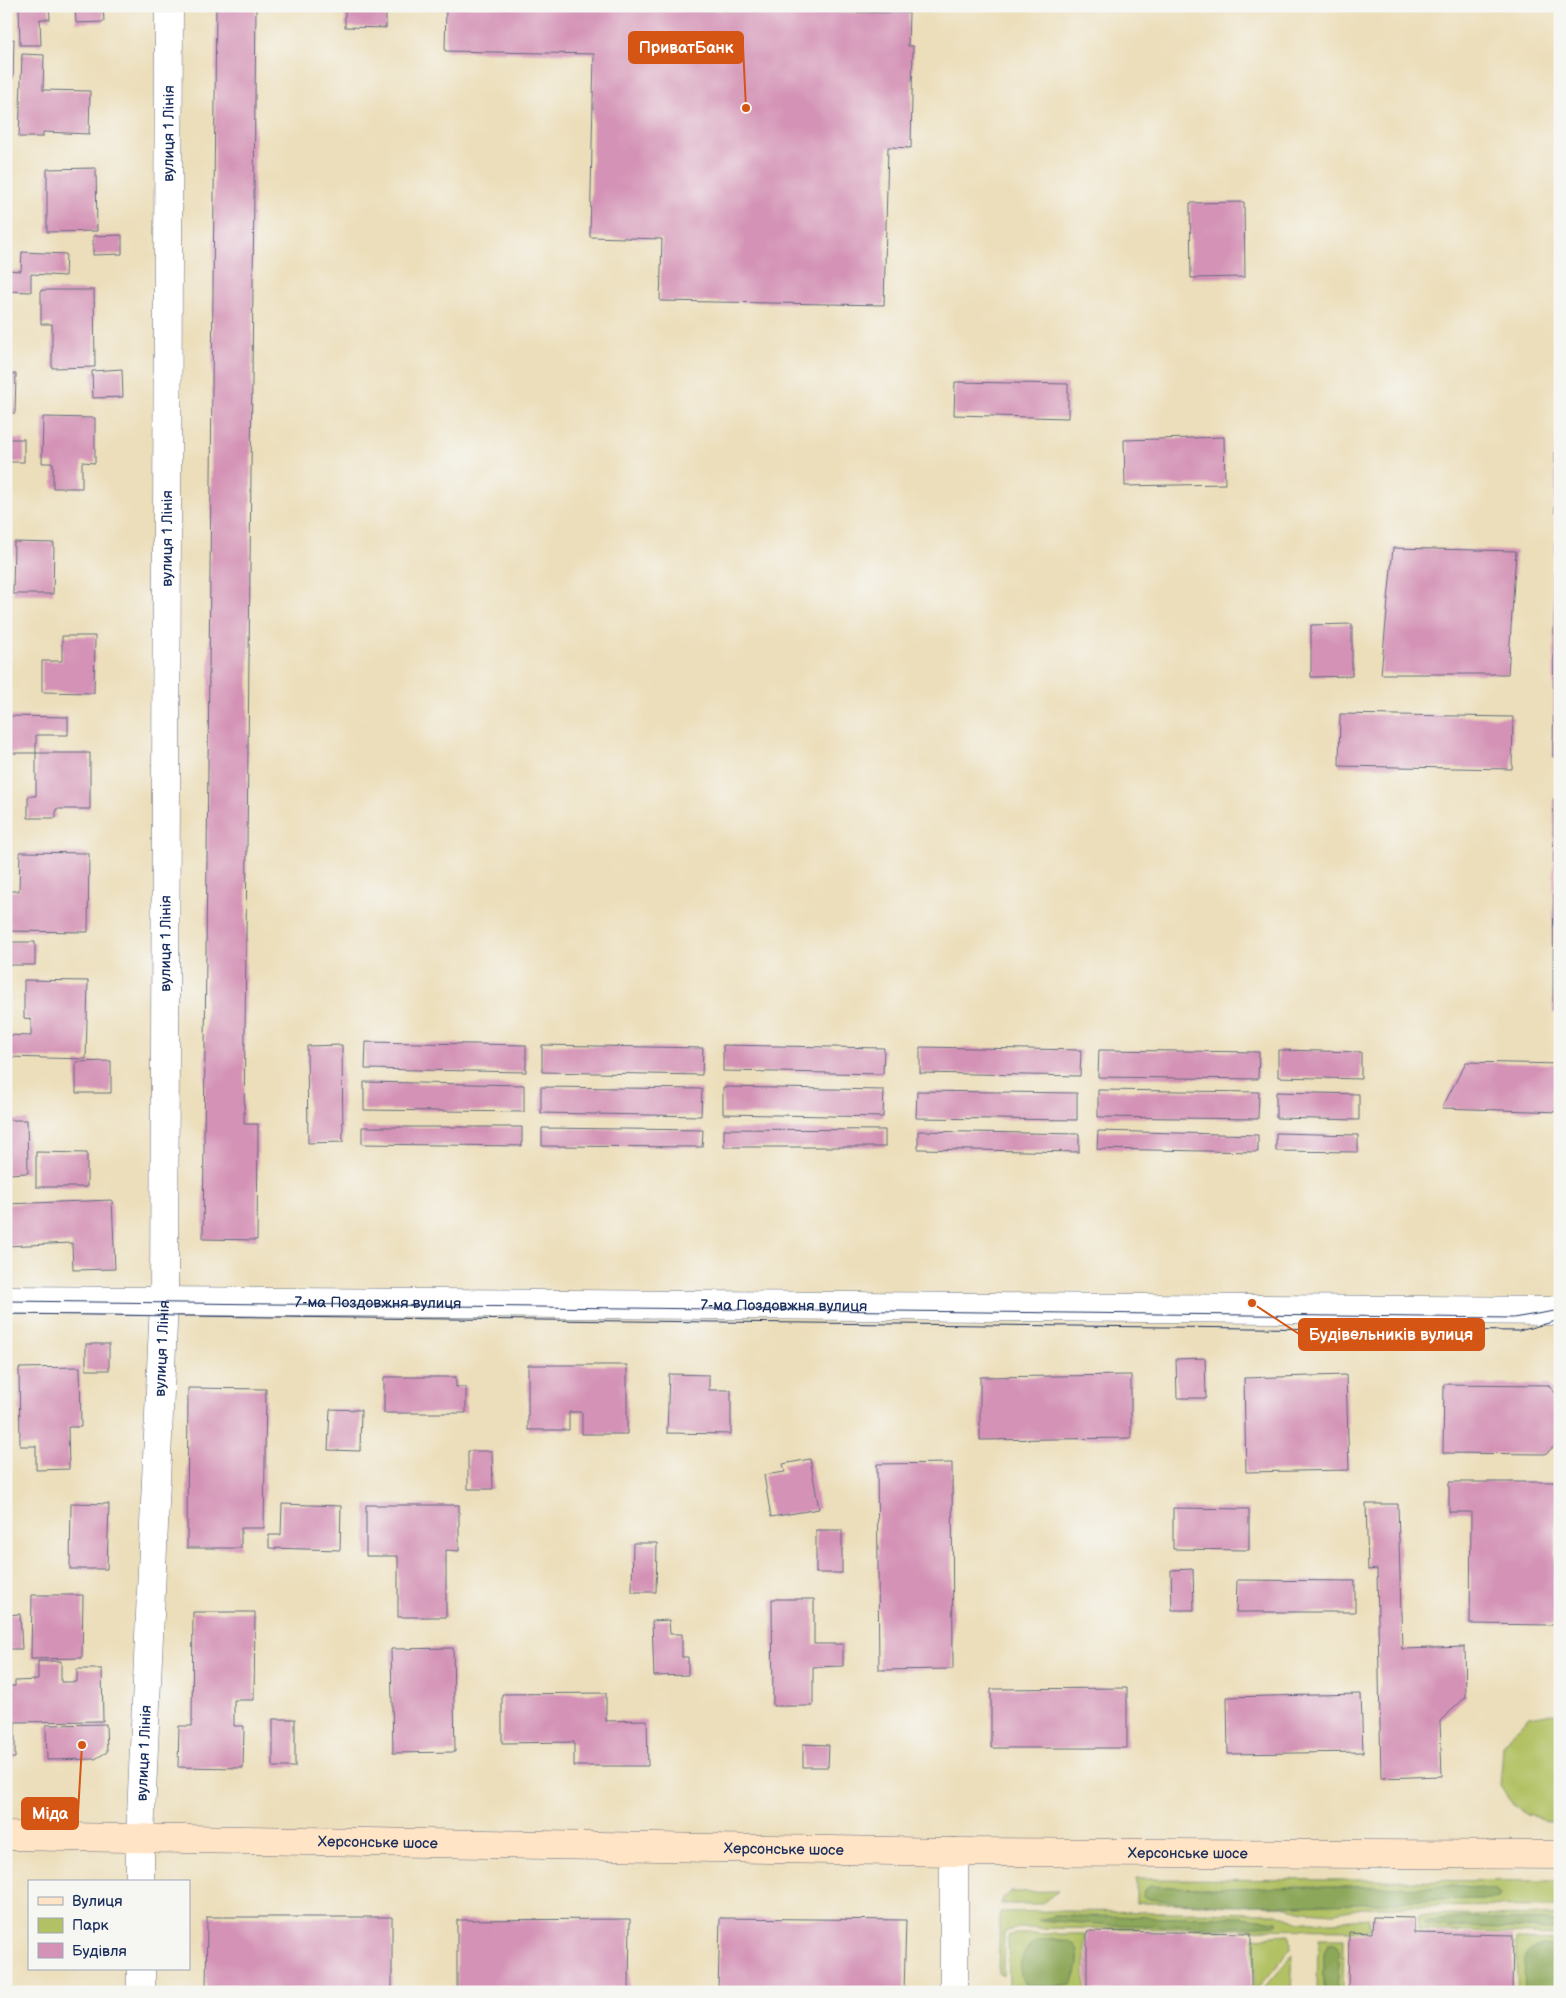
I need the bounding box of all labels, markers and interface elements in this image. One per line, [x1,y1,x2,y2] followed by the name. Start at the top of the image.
[629,32,743,63] callout: ПриватБанк
[639,39,734,58] text: ПриватБанк
[159,85,179,182] street label: вулиця 1 Лінія
[158,490,177,587] street label: вулиця 1 Лінія
[156,895,176,992] street label: вулиця 1 Лінія
[294,1293,461,1313] street label: 7-ма Поздовжня вулиця
[700,1296,867,1316] street label: 7-ма Поздовжня вулиця
[151,1300,174,1397] street label: вулиця 1 Лінія
[1299,1319,1484,1350] callout: Будівельників вулиця
[1309,1326,1473,1345] text: Будівельників вулиця
[133,1704,156,1802] street label: вулиця 1 Лінія
[22,1798,78,1829] callout: Міда
[32,1805,69,1824] text: Міда
[318,1832,438,1853] street label: Херсонське шосе
[724,1839,844,1860] street label: Херсонське шосе
[1128,1844,1248,1863] street label: Херсонське шосе
[28,1880,190,1970] legend
[72,1892,123,1911] text: Вулиця
[72,1916,109,1935] text: Парк
[72,1942,127,1961] text: Будівля

